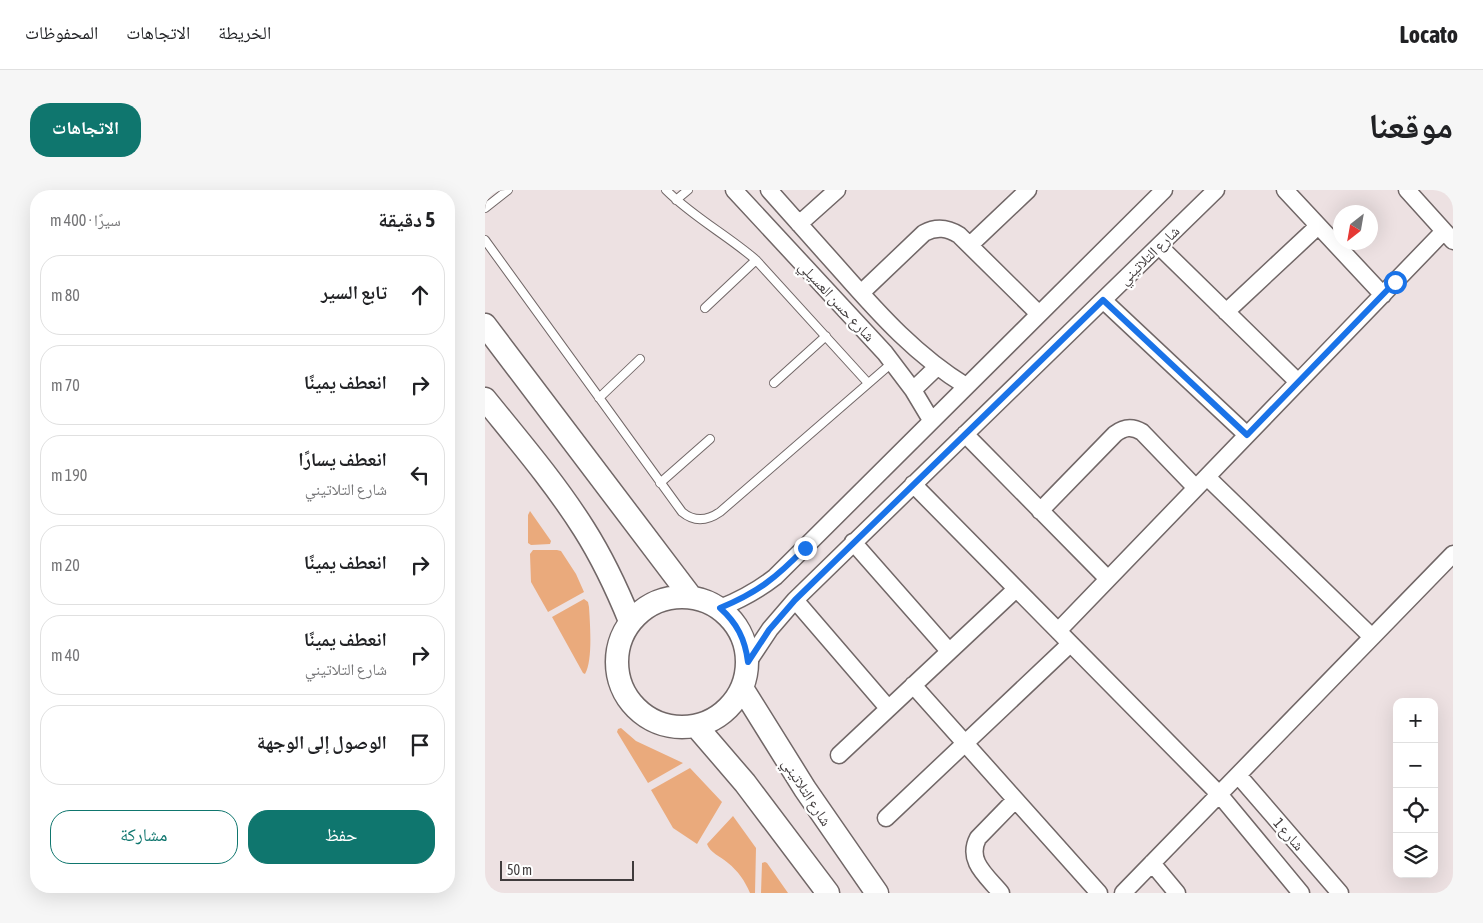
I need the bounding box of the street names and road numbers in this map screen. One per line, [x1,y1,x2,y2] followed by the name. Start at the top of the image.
[1115,222,1185,291] street label: شارع التلاتيني
[793,257,878,347] street label: شارع حسن العسيلي
[776,755,835,831] street label: شارع التلاتيني
[1269,814,1308,855] street label: شارع 1

